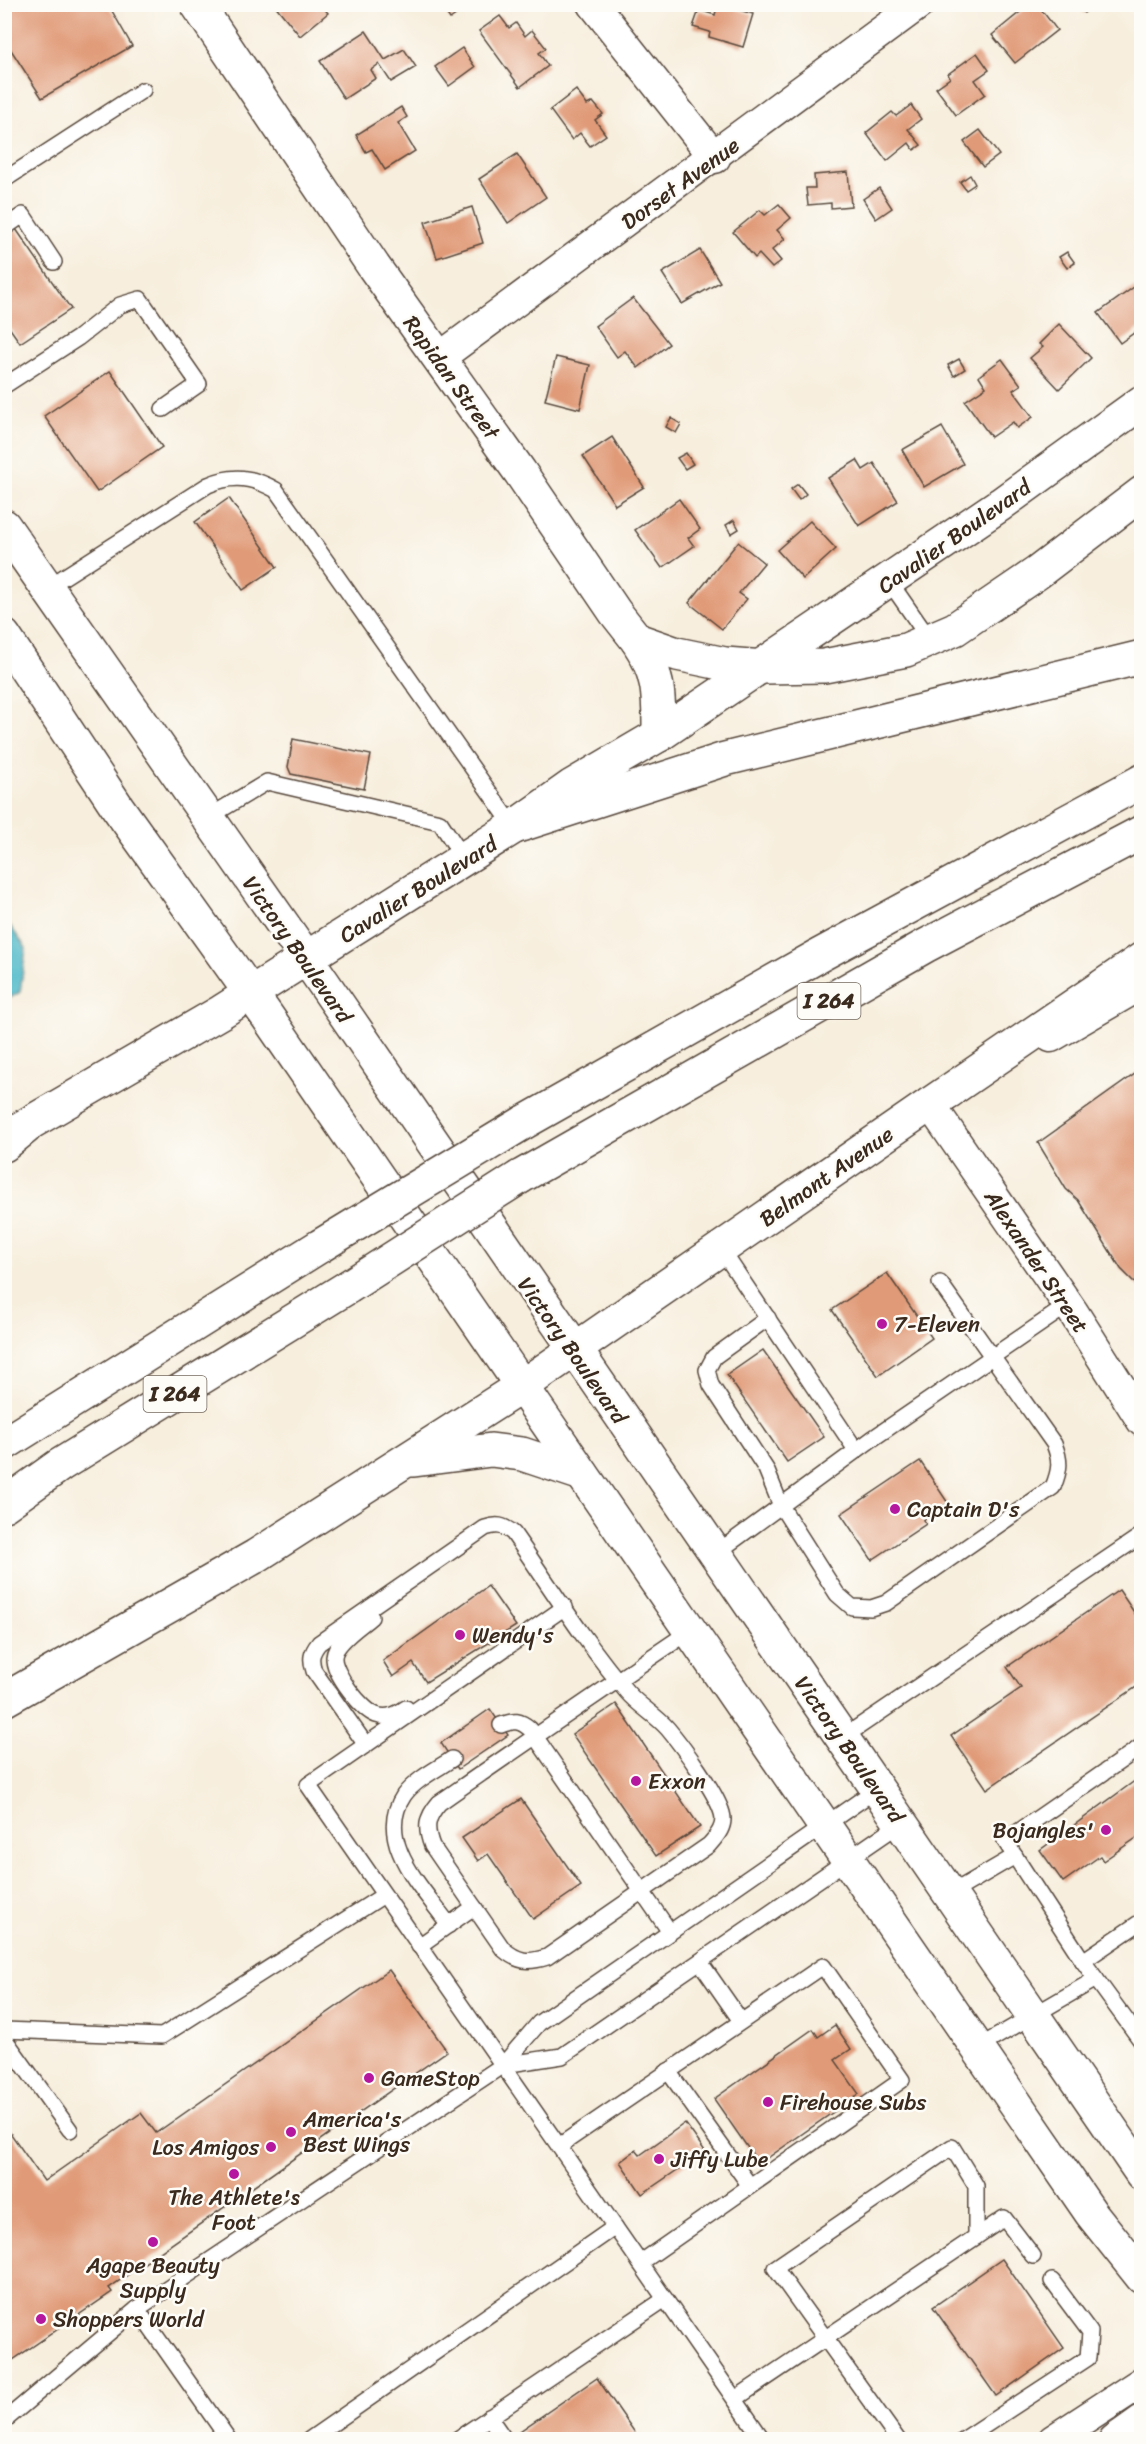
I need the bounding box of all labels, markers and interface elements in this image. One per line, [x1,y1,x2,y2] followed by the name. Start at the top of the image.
[612,127,748,240] street label: Dorset Avenue
[393,307,511,449] street label: Rapidan Street
[869,468,1041,604] street label: Cavalier Boulevard
[331,824,506,954] street label: Cavalier Boulevard
[232,867,364,1033] street label: Victory Boulevard
[798,983,860,1019] road number: I 264
[751,1115,902,1237] street label: Belmont Avenue
[973,1180,1100,1342] street label: Alexander Street
[507,1268,639,1434] street label: Victory Boulevard
[894,1305,980,1344] place label: 7-Eleven
[875,1317,889,1331] marker: 7-Eleven
[144,1376,207,1412] road number: I 264
[907,1490,1020,1529] place label: Captain D's
[888,1502,902,1516] marker: Captain D's
[472,1616,554,1655] place label: Wendy's
[453,1628,467,1642] marker: Wendy's
[784,1667,916,1833] street label: Victory Boulevard
[648,1762,706,1801] place label: Exxon
[629,1774,643,1788] marker: Exxon
[993,1811,1094,1850] place label: Bojangles'
[1099,1823,1113,1837] marker: Bojangles'
[381,2059,480,2098] place label: GameStop
[362,2071,376,2085] marker: GameStop
[780,2083,927,2122] place label: Firehouse Subs
[761,2095,775,2109] marker: Firehouse Subs
[302,2100,411,2164] place label: America's Best Wings
[284,2125,298,2139] marker: America's Best Wings
[152,2128,260,2167] place label: Los Amigos
[264,2140,278,2154] marker: Los Amigos
[670,2140,769,2179] place label: Jiffy Lube
[652,2152,666,2166] marker: Jiffy Lube
[227,2167,241,2181] marker: The Athlete's Foot
[168,2178,300,2242] place label: The Athlete's Foot
[146,2235,160,2249] marker: Agape Beauty Supply
[85,2246,220,2310] place label: Agape Beauty Supply
[53,2300,205,2339] place label: Shoppers World
[34,2312,48,2326] marker: Shoppers World

